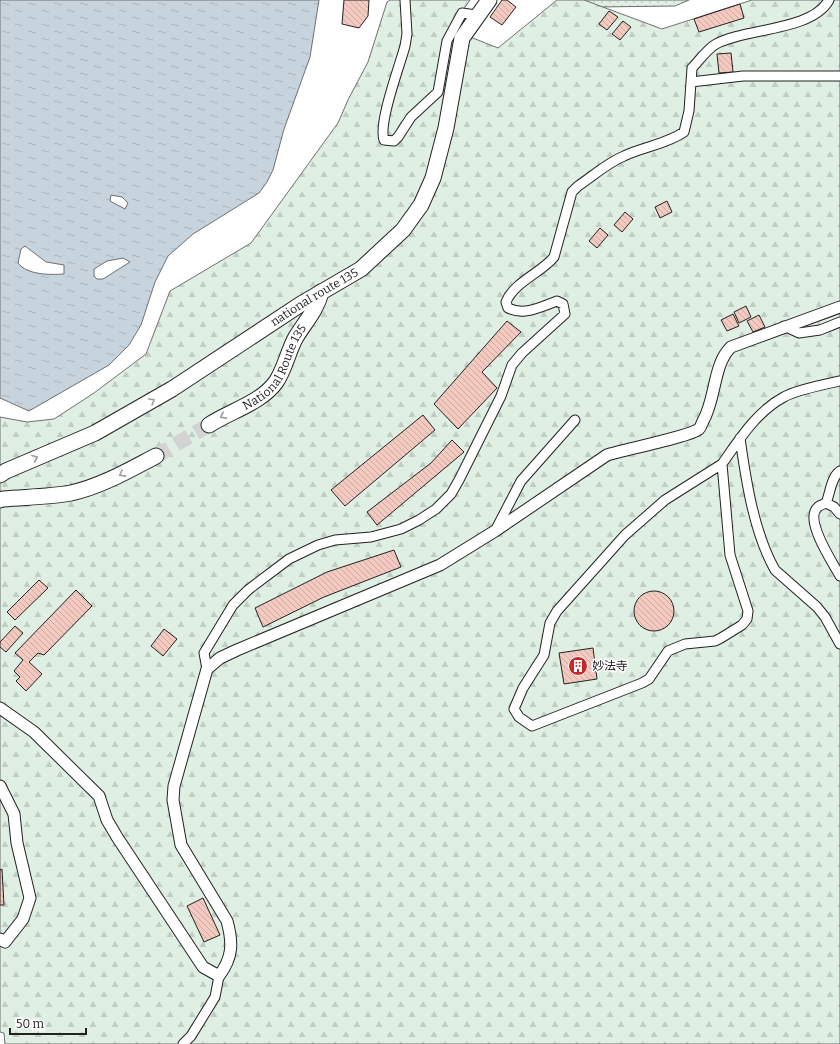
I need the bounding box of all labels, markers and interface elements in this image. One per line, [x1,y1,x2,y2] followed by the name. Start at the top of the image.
[268,265,360,329] street label: national route 135
[240,322,309,413] street label: National Route 135
[147,398,155,405] one-way arrow
[220,412,227,419] one-way arrow
[32,455,39,463] one-way arrow
[118,469,126,477] one-way arrow
[567,655,589,677] building icon: 妙法寺
[592,659,628,673] place label: 妙法寺
[10,1010,86,1036] scale bar
[16,1017,45,1031] text: 50 m

